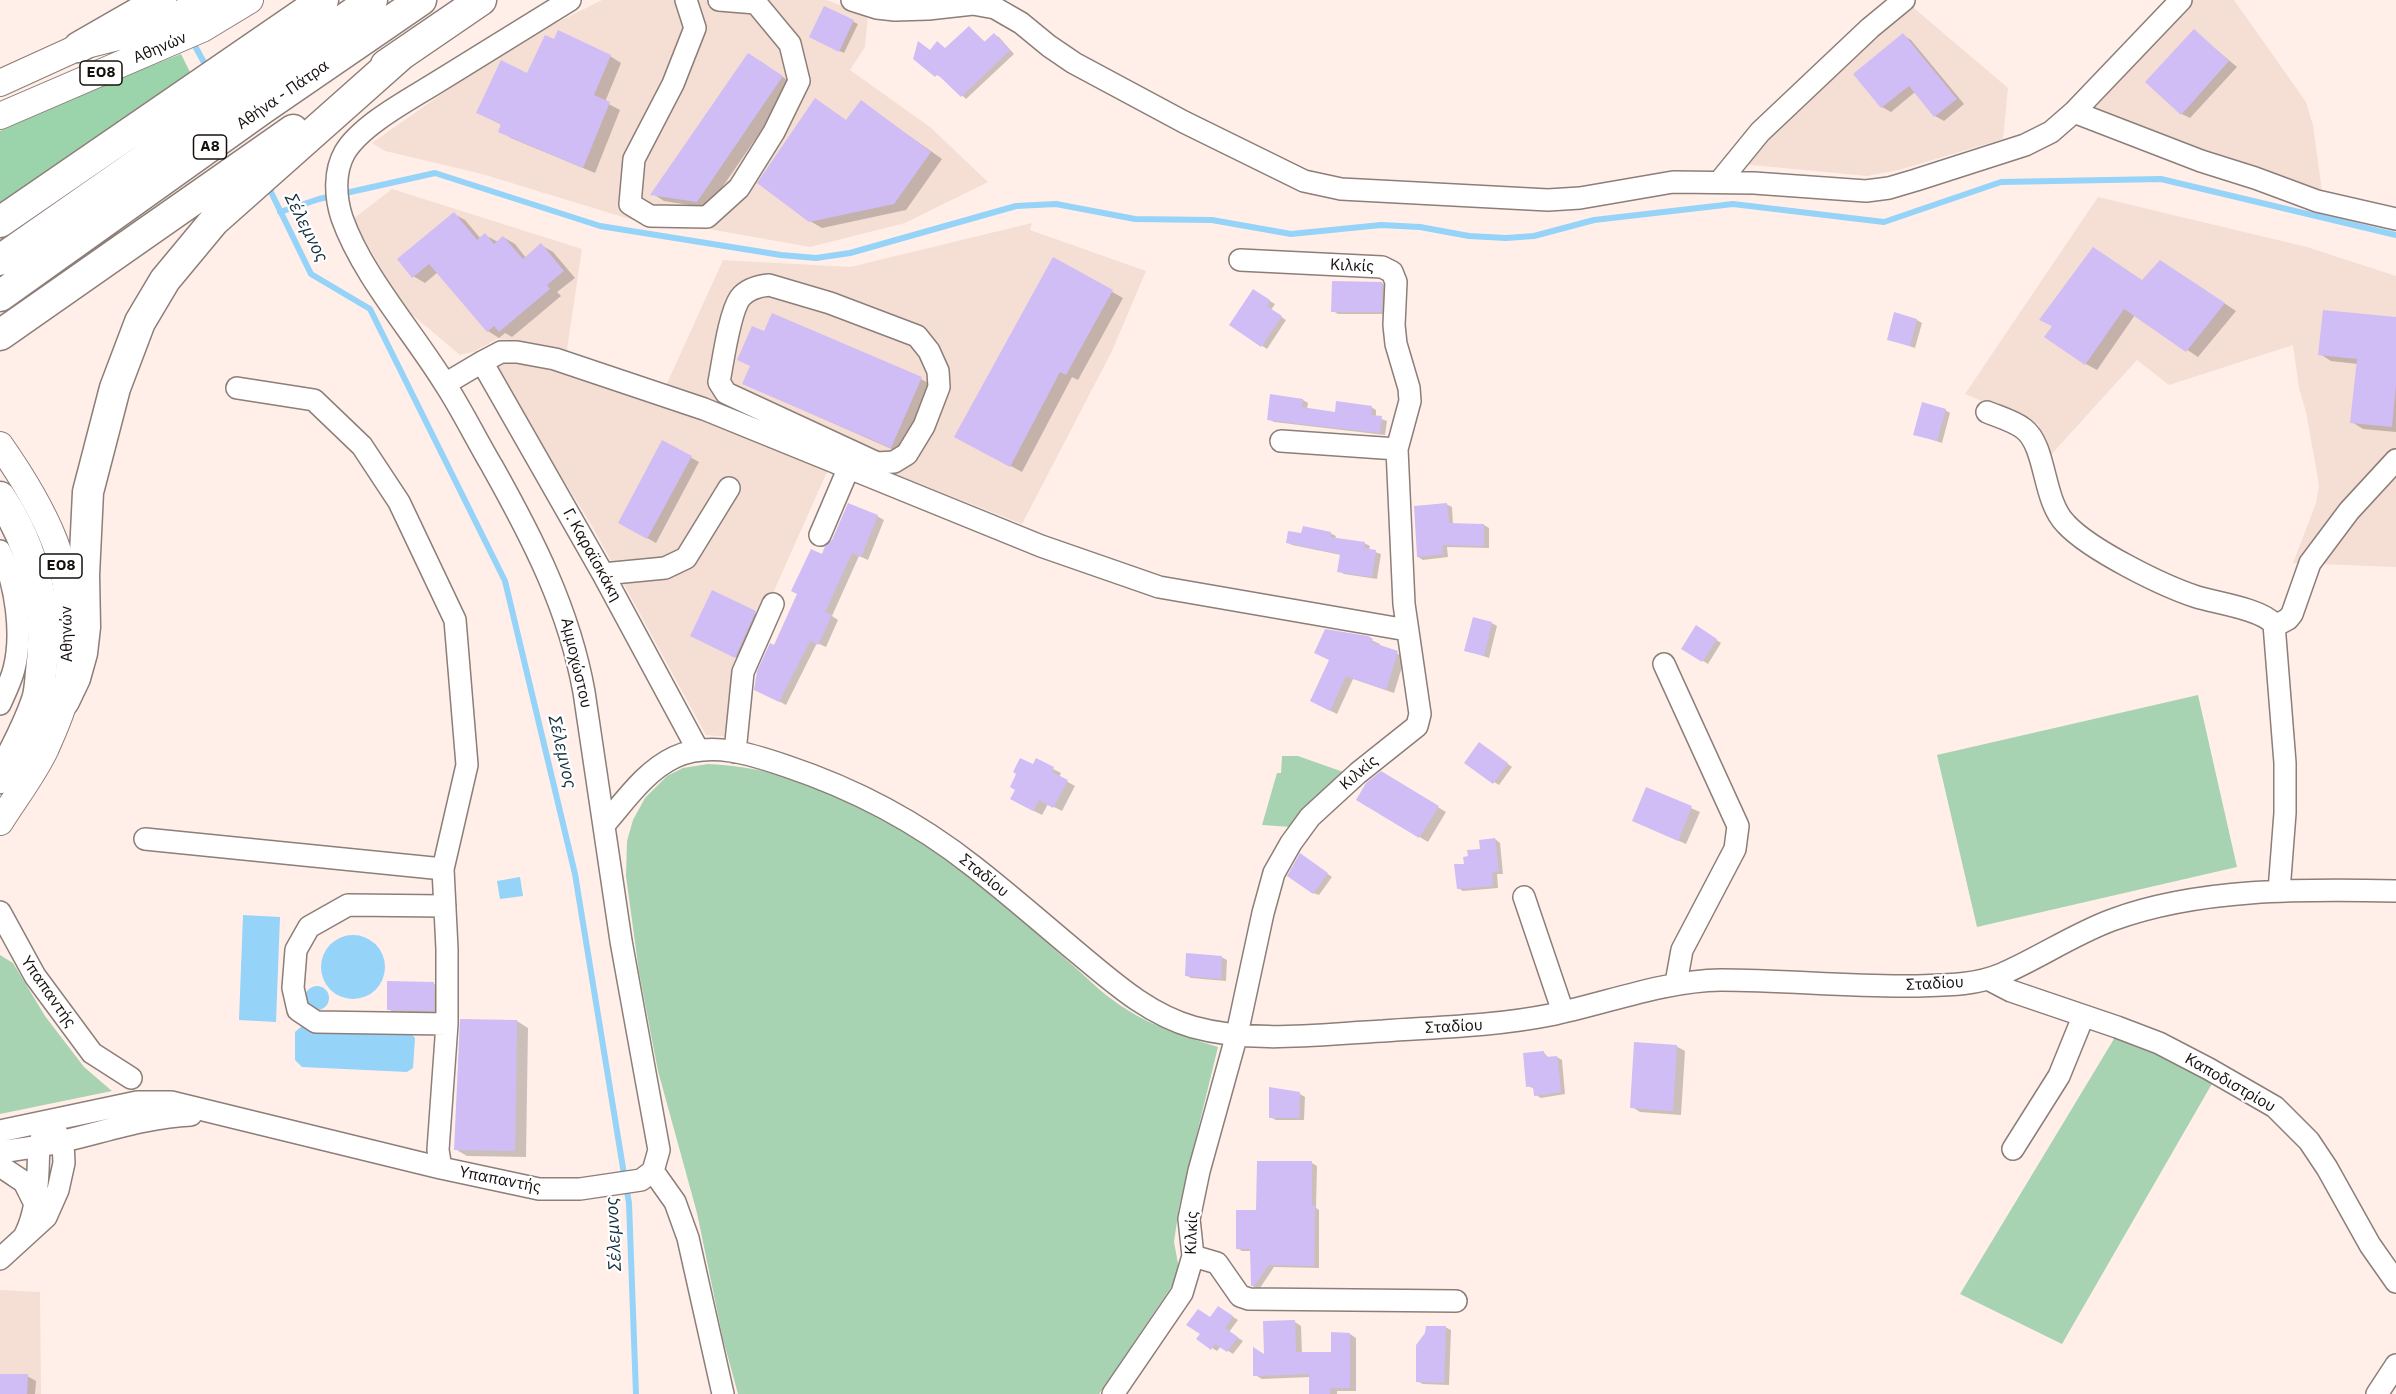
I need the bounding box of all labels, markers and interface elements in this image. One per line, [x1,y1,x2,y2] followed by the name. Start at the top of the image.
[130,28,190,68] street label: Αθηνών
[233,56,333,134] street label: Αθήνα - Πάτρα
[80,61,122,85] road number: ΕΟ8
[194,135,226,159] road number: Α8
[280,190,332,266] water label: Σέλεμνος
[1330,255,1374,277] street label: Κιλκίς
[559,505,625,605] street label: Γ. Καραϊσκάκη
[40,554,82,578] road number: ΕΟ8
[57,606,77,662] street label: Αθηνών
[556,616,596,710] street label: Αμμοχώστου
[543,713,581,791] water label: Σέλεμνος
[1336,752,1382,794] street label: Κιλκίς
[955,850,1013,902] street label: Σταδίου
[16,953,80,1031] street label: Υπαπαντής
[1906,973,1964,995] street label: Σταδίου
[1425,1016,1483,1038] street label: Σταδίου
[2181,1049,2279,1117] street label: Καποδιστρίου
[458,1163,542,1197] street label: Υπαπαντής
[601,1196,627,1272] water label: Σέλεμνος
[1182,1211,1202,1255] street label: Κιλκίς

